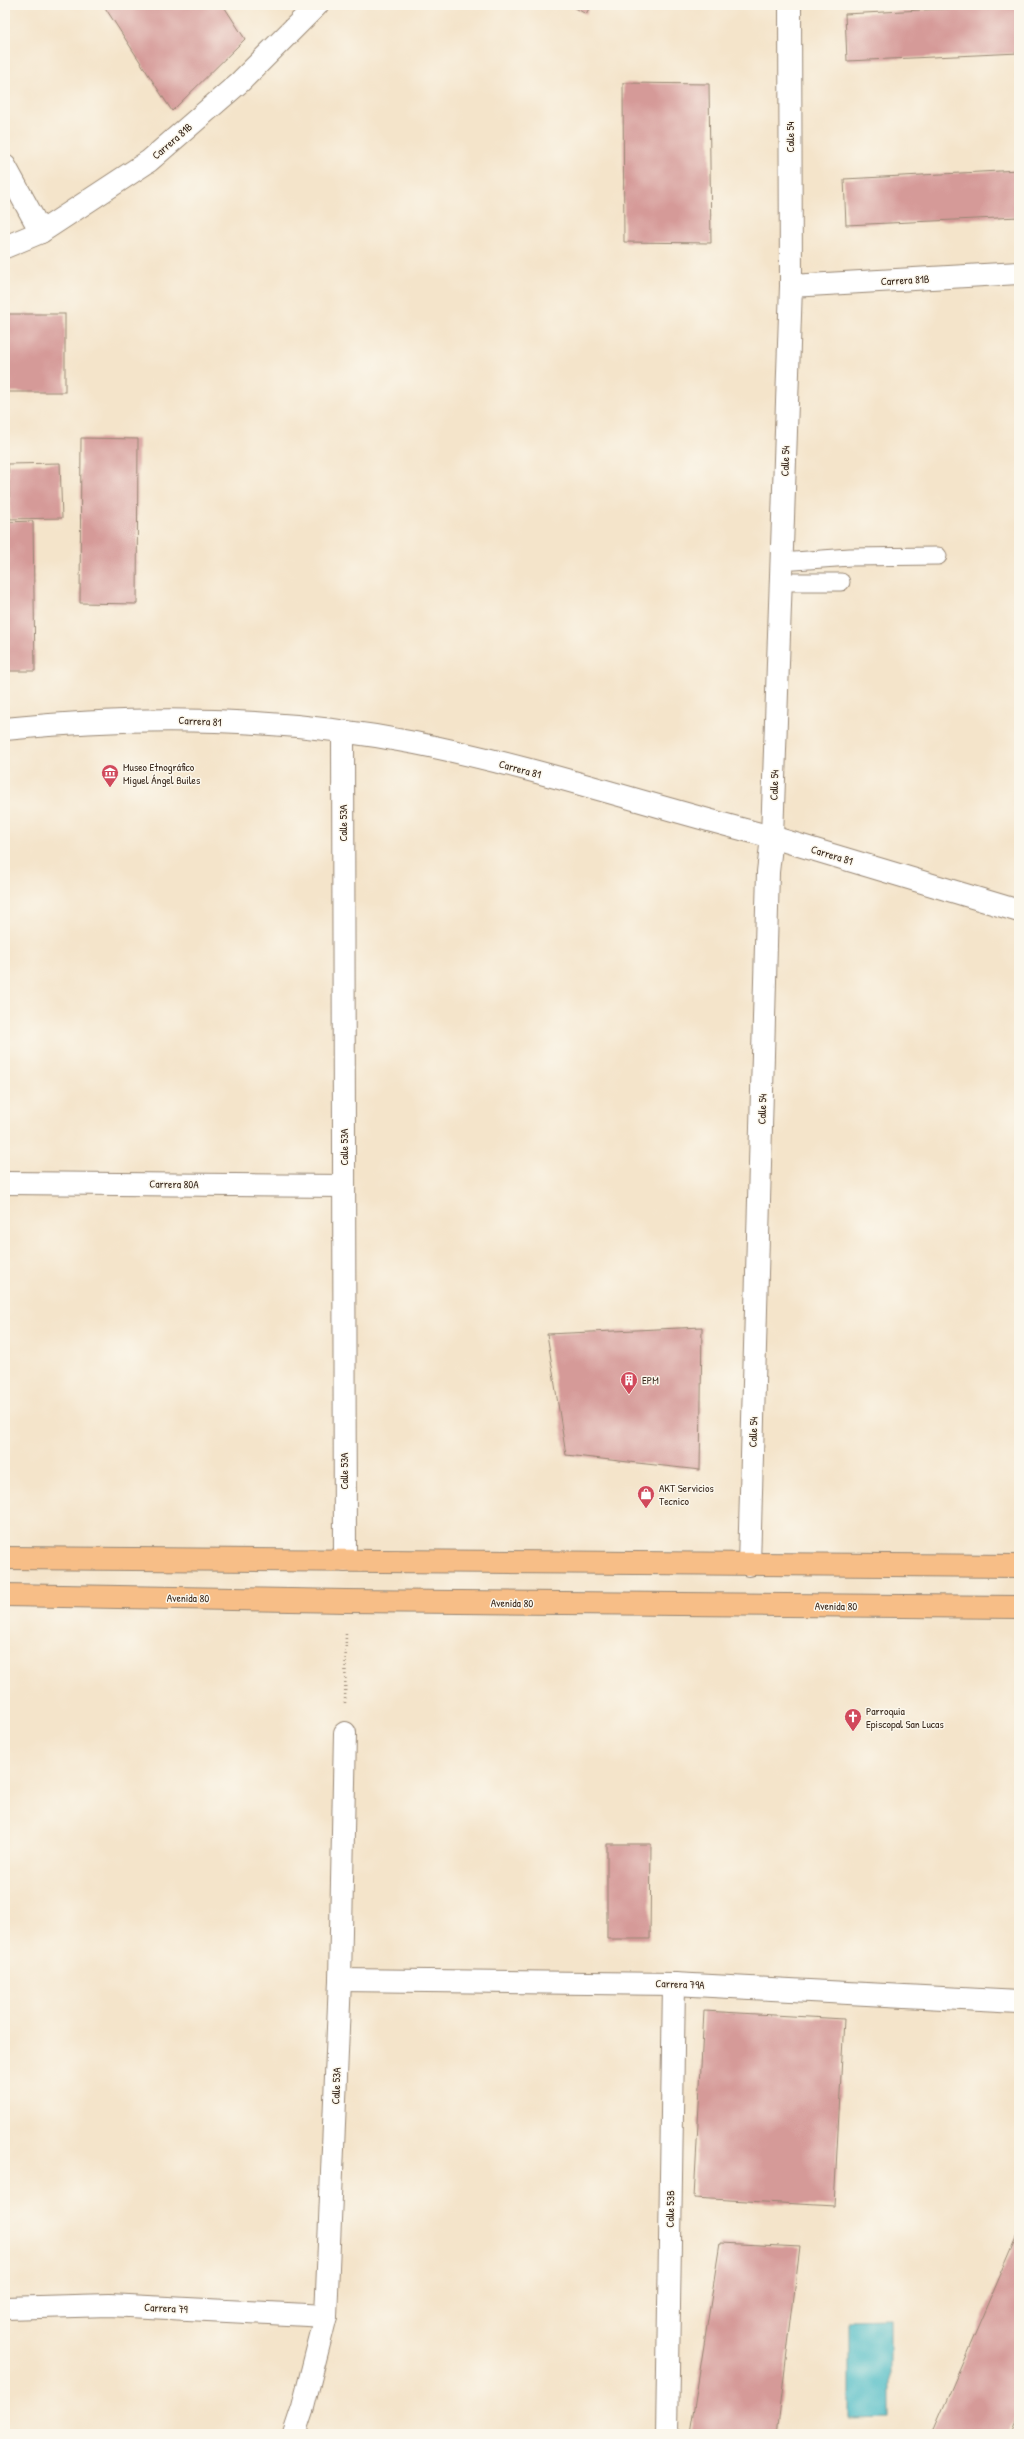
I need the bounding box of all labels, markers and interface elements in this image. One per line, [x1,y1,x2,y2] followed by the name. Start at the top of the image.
[149,120,195,162] street label: Carrera 81B
[783,122,797,152] street label: Calle 54
[880,272,930,288] street label: Carrera 81B
[777,445,793,477] street label: Calle 54
[178,713,222,729] street label: Carrera 81
[497,757,543,781] street label: Carrera 81
[123,760,200,787] place label: Museo Etnográfico Miguel Ángel Builes
[100,763,120,788] museum icon: Museo Etnográfico Miguel Ángel Builes
[766,769,782,801] street label: Calle 54
[336,804,350,841] street label: Calle 53A
[809,842,855,868] street label: Carrera 81
[754,1093,770,1125] street label: Calle 54
[337,1128,351,1165] street label: Calle 53A
[149,1177,199,1191] street label: Carrera 80A
[619,1370,639,1395] building icon: EPM
[642,1373,659,1387] place label: EPM
[745,1416,761,1448] street label: Calle 54
[337,1452,351,1489] street label: Calle 53A
[659,1481,714,1508] place label: AKT Servicios Tecnico
[636,1484,656,1509] shop icon: AKT Servicios Tecnico
[167,1591,209,1605] street label: Avenida 80
[491,1596,533,1610] street label: Avenida 80
[815,1599,857,1613] street label: Avenida 80
[866,1704,944,1731] place label: Parroquia Episcopal San Lucas
[843,1707,863,1732] church icon: Parroquia Episcopal San Lucas
[655,1976,705,1992] street label: Carrera 79A
[328,2067,344,2105] street label: Calle 53A
[663,2190,677,2228] street label: Calle 53B
[144,2300,188,2316] street label: Carrera 79

